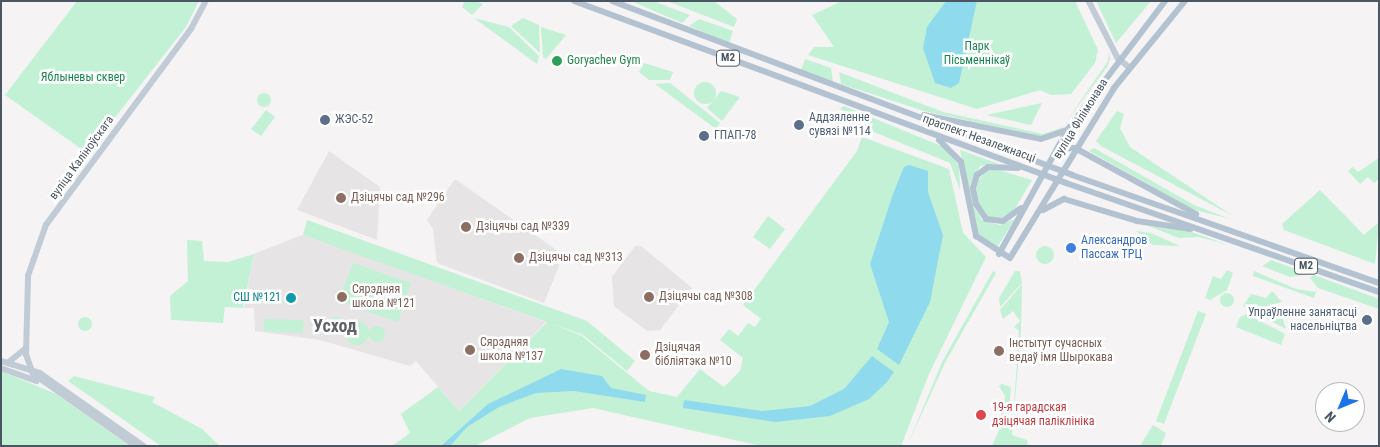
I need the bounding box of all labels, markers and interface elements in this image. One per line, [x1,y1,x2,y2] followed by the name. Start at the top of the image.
[944,40,1010,68] park label: Парк Пісьменнікаў
[716,49,740,66] road number: М2
[567,54,640,68] place label: Goryachev Gym
[551,55,563,67] marker: Goryachev Gym
[41,71,125,85] park label: Яблыневы сквер
[1051,76,1111,162] street label: вуліца Філімонава
[809,111,871,139] place label: Аддзяленне сувязі №114
[921,112,1037,166] street label: праспект Незалежнасці
[47,113,117,203] street label: вуліца Каліноўскага
[335,113,373,127] place label: ЖЭС-52
[319,114,331,126] marker: ЖЭС-52
[793,119,805,131] marker: Аддзяленне сувязі №114
[714,129,756,143] place label: ГПАП-78
[698,130,710,142] marker: ГПАП-78
[351,191,445,205] place label: Дзіцячы сад №296
[335,192,347,204] marker: Дзіцячы сад №296
[476,220,570,234] place label: Дзіцячы сад №339
[460,221,472,233] marker: Дзіцячы сад №339
[1081,234,1147,262] place label: Александров Пассаж ТРЦ
[1065,242,1077,254] marker: Александров Пассаж ТРЦ
[529,251,623,265] place label: Дзіцячы сад №313
[513,252,525,264] marker: Дзіцячы сад №313
[1294,258,1318,274] road number: М2
[352,283,415,311] place label: Сярэдняя школа №121
[659,290,753,304] place label: Дзіцячы сад №308
[233,291,281,305] place label: СШ №121
[336,291,348,303] marker: Сярэдняя школа №121
[643,291,655,303] marker: Дзіцячы сад №308
[285,292,297,304] marker: СШ №121
[1248,306,1357,334] place label: Упраўленне занятасці насельніцтва
[1361,314,1373,326] marker: Упраўленне занятасці насельніцтва
[313,315,357,337] district label: Усход
[480,336,543,364] place label: Сярэдняя школа №137
[1009,337,1113,365] place label: Інстытут сучасных ведаў імя Шырокава
[655,341,732,369] place label: Дзіцячая бібліятэка №10
[464,344,476,356] marker: Сярэдняя школа №137
[993,345,1005,357] marker: Інстытут сучасных ведаў імя Шырокава
[639,349,651,361] marker: Дзіцячая бібліятэка №10
[1315,382,1365,432] north arrow
[992,401,1095,429] place label: 19-я гарадская дзіцячая паліклініка
[974,408,988,422] marker: 19-я гарадская дзіцячая паліклініка
[1321,408,1339,426] text: N

